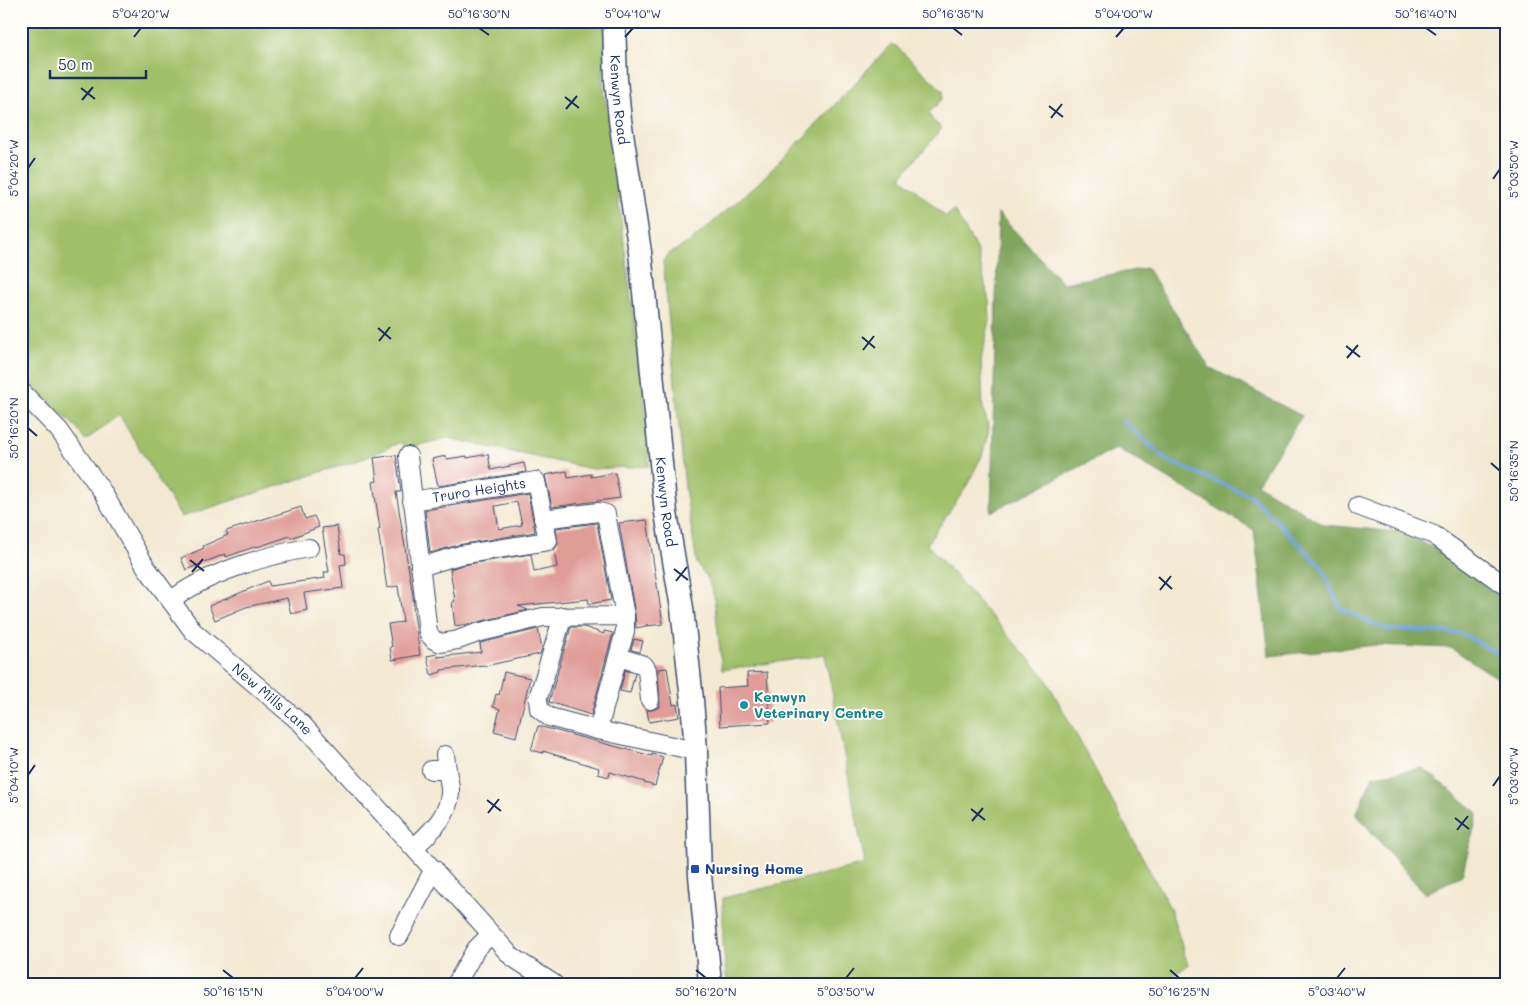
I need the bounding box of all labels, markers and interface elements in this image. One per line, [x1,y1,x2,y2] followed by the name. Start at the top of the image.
[112,5,170,21] text: 5°04'20"W
[448,5,510,21] text: 50°16'30"N
[605,5,661,21] text: 5°04'10"W
[922,5,984,21] text: 50°16'35"N
[1095,5,1153,21] text: 5°04'00"W
[1395,5,1457,21] text: 50°16'40"N
[50,48,146,80] scale bar
[58,54,93,74] text: 50 m
[606,54,634,146] street label: Kenwyn Road
[5,139,21,197] text: 5°04'20"W
[1505,140,1521,198] text: 5°03'50"W
[5,397,21,459] text: 50°16'20"N
[1505,440,1521,502] text: 50°16'35"N
[651,456,682,548] street label: Kenwyn Road
[431,473,527,507] street label: Truro Heights
[228,659,317,739] street label: New Mills Lane
[754,687,883,722] place label: Kenwyn Veterinary Centre
[738,699,750,711] marker: Kenwyn Veterinary Centre
[5,747,21,803] text: 5°04'10"W
[1505,747,1521,805] text: 5°03'40"W
[705,859,803,878] place label: Nursing Home
[689,863,701,875] marker: Nursing Home
[203,983,263,999] text: 50°16'15"N
[326,983,384,999] text: 5°04'00"W
[675,983,737,999] text: 50°16'20"N
[817,983,875,999] text: 5°03'50"W
[1148,983,1210,999] text: 50°16'25"N
[1308,983,1366,999] text: 5°03'40"W

